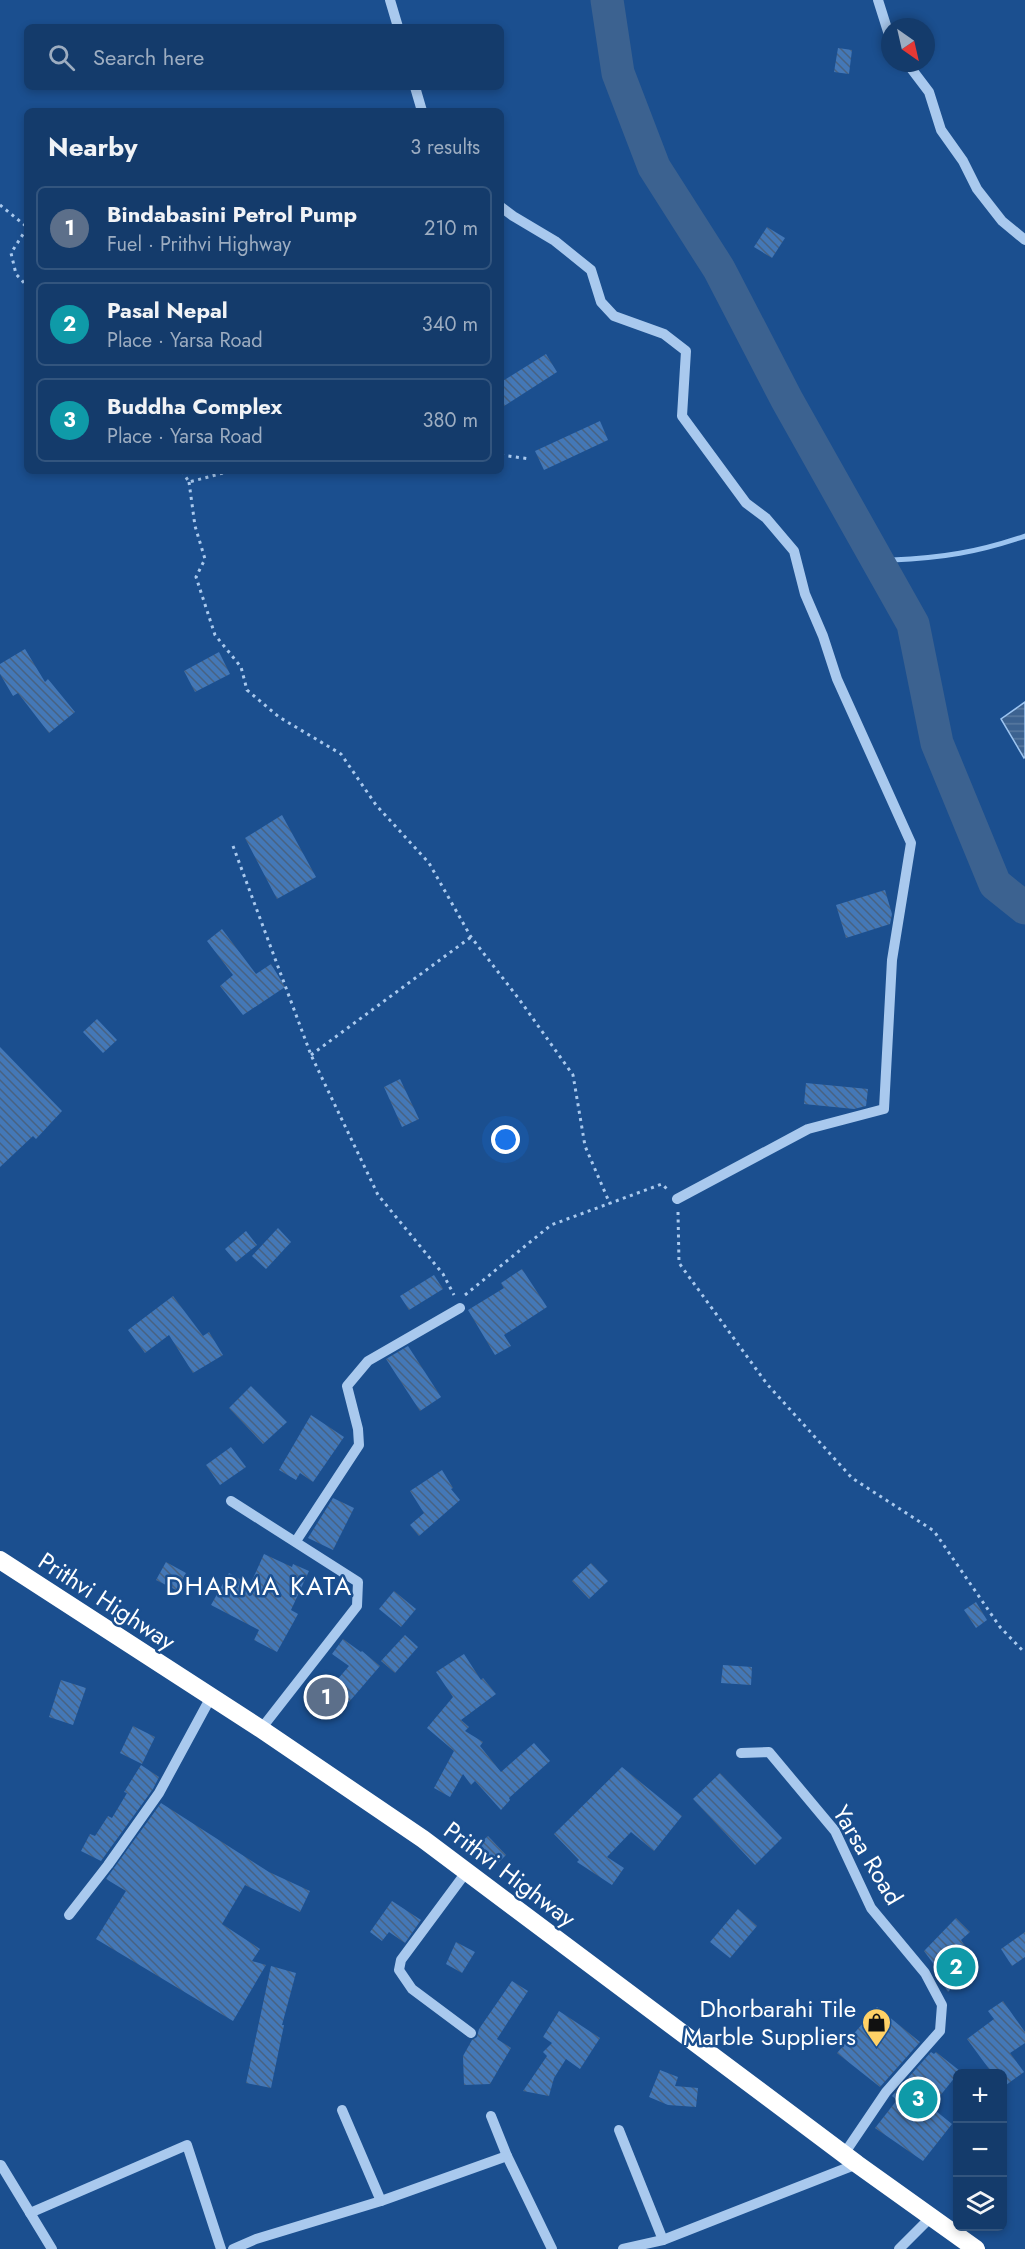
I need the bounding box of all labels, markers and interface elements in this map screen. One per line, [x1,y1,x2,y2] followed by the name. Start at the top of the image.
[881,18,935,72] north arrow
[24,24,504,90] search box
[45,41,78,74] icon: search
[93,41,204,73] text: Search here
[48,128,137,166] text: Nearby
[410,133,480,162] text: 3 results
[107,198,357,230] text: Bindabasini Petrol Pump
[64,214,75,243] text: 1
[424,214,478,243] text: 210 m
[107,230,291,259] text: Fuel · Prithvi Highway
[107,294,228,326] text: Pasal Nepal
[63,310,76,339] text: 2
[422,310,478,339] text: 340 m
[107,326,263,355] text: Place · Yarsa Road
[107,390,282,422] text: Buddha Complex
[63,406,76,435] text: 3
[423,406,478,435] text: 380 m
[107,422,263,451] text: Place · Yarsa Road
[491,1125,520,1154] your location
[32,1544,183,1659] street label: Prithvi Highway
[165,1567,353,1605] district label: DHARMA KATA
[306,1674,346,1720] pin: 1
[824,1798,912,1912] street label: Yarsa Road
[437,1813,584,1936] street label: Prithvi Highway
[936,1944,976,1990] pin: 2
[683,1991,856,2054] place label: Dhorbarahi Tile Marble Suppliers
[861,2006,893,2048] shop icon: Dhorbarahi Tile Marble Suppliers
[953,2069,1007,2231] map controls
[953,2069,1007,2123] button: +
[898,2076,938,2122] pin: 3
[953,2123,1007,2177] button: −
[953,2177,1007,2231] button: layers

